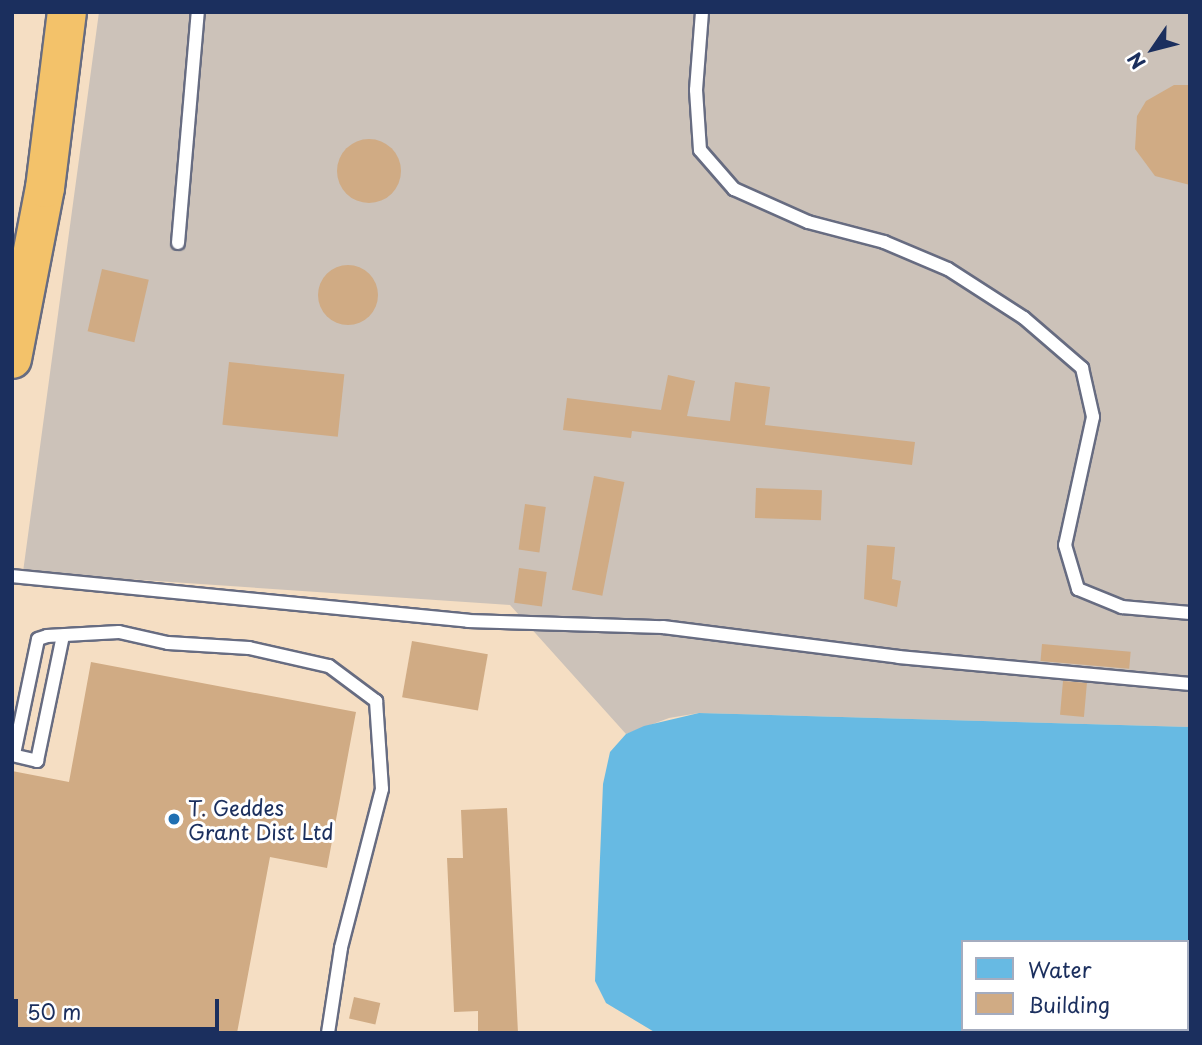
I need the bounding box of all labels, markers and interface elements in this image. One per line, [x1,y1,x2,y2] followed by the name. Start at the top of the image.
[1118,14,1188,84] north arrow
[1120,47,1152,75] text: N
[188,794,335,844] place label: T. Geddes Grant Dist Ltd
[166,811,182,827] marker: T. Geddes Grant Dist Ltd
[960,940,1188,1031] legend
[1028,953,1091,985] text: Water
[18,986,222,1030] scale bar
[1028,988,1110,1020] text: Building
[27,995,81,1027] text: 50 m

